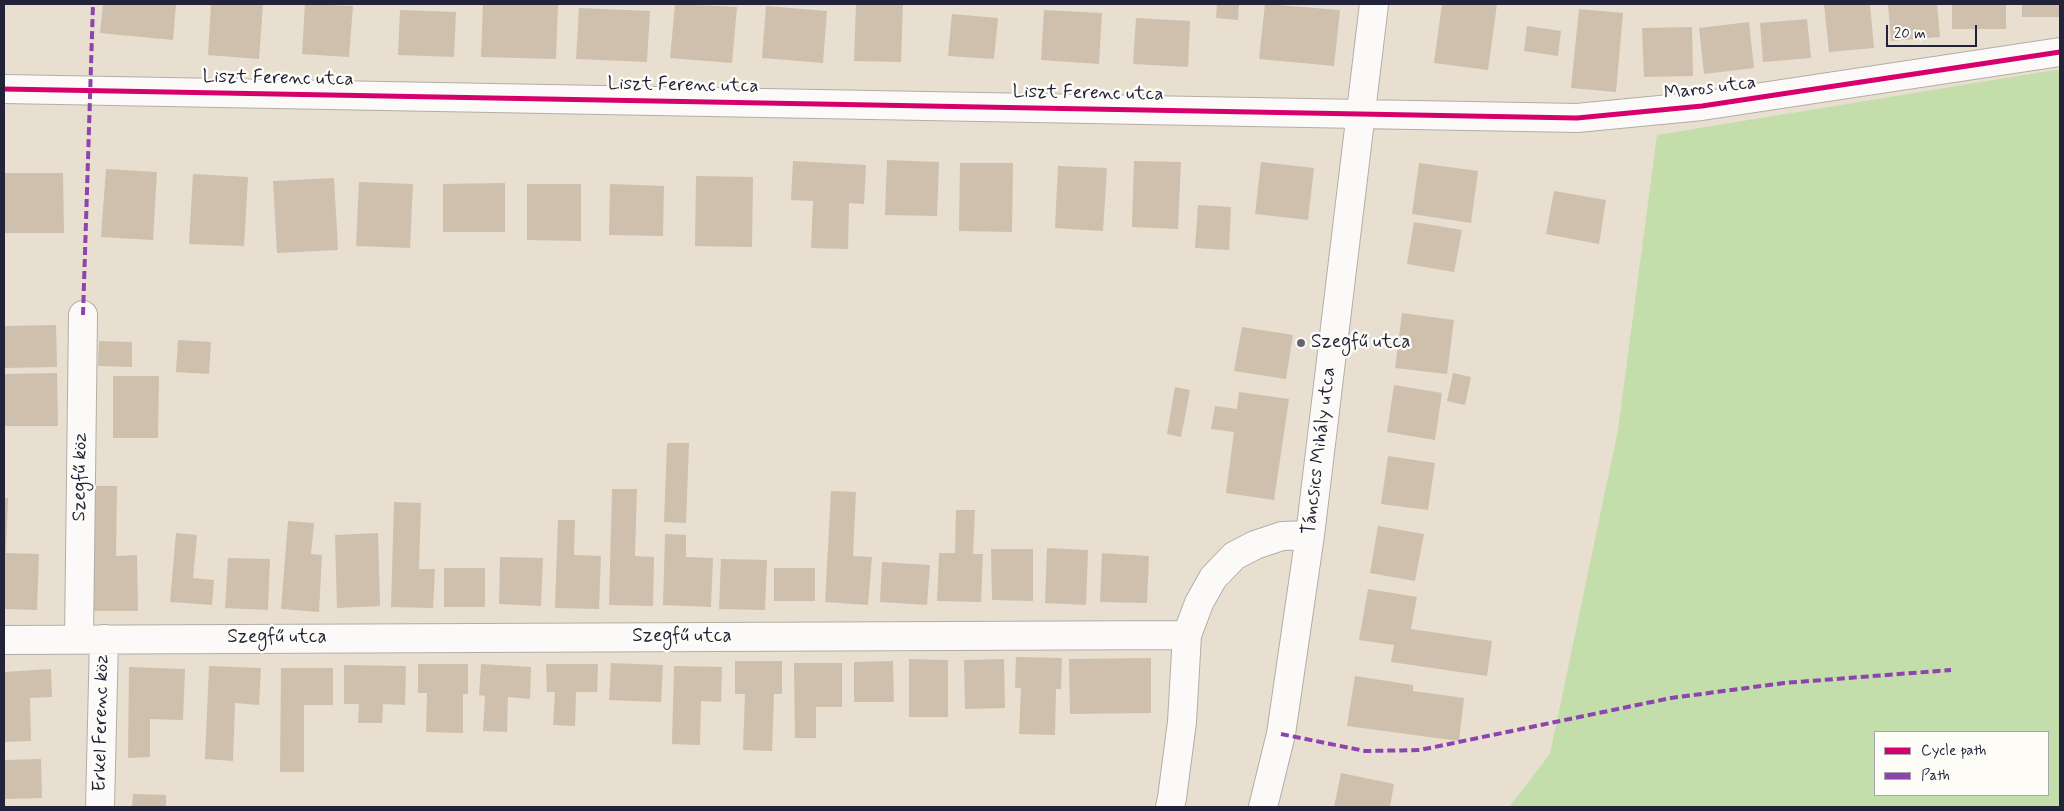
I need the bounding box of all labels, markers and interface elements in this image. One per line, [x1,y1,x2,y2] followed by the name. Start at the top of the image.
[1889,15,1980,47] scale bar
[1894,24,1926,44] text: 20 m
[202,66,354,92] street label: Liszt Ferenc utca
[1663,72,1757,106] street label: Maros utca
[607,73,759,99] street label: Liszt Ferenc utca
[1012,81,1164,107] street label: Liszt Ferenc utca
[1311,332,1411,354] place label: Szegfű utca
[1295,337,1307,349] marker: Szegfű utca
[1298,366,1342,536] street label: Táncsics Mihály utca
[69,432,93,522] street label: Szegfű köz
[632,626,732,648] street label: Szegfű utca
[227,627,327,649] street label: Szegfű utca
[89,654,115,792] street label: Erkel Ferenc köz
[1874,731,2049,796] legend
[1921,741,1986,761] text: Cycle path
[1921,766,1950,786] text: Path

